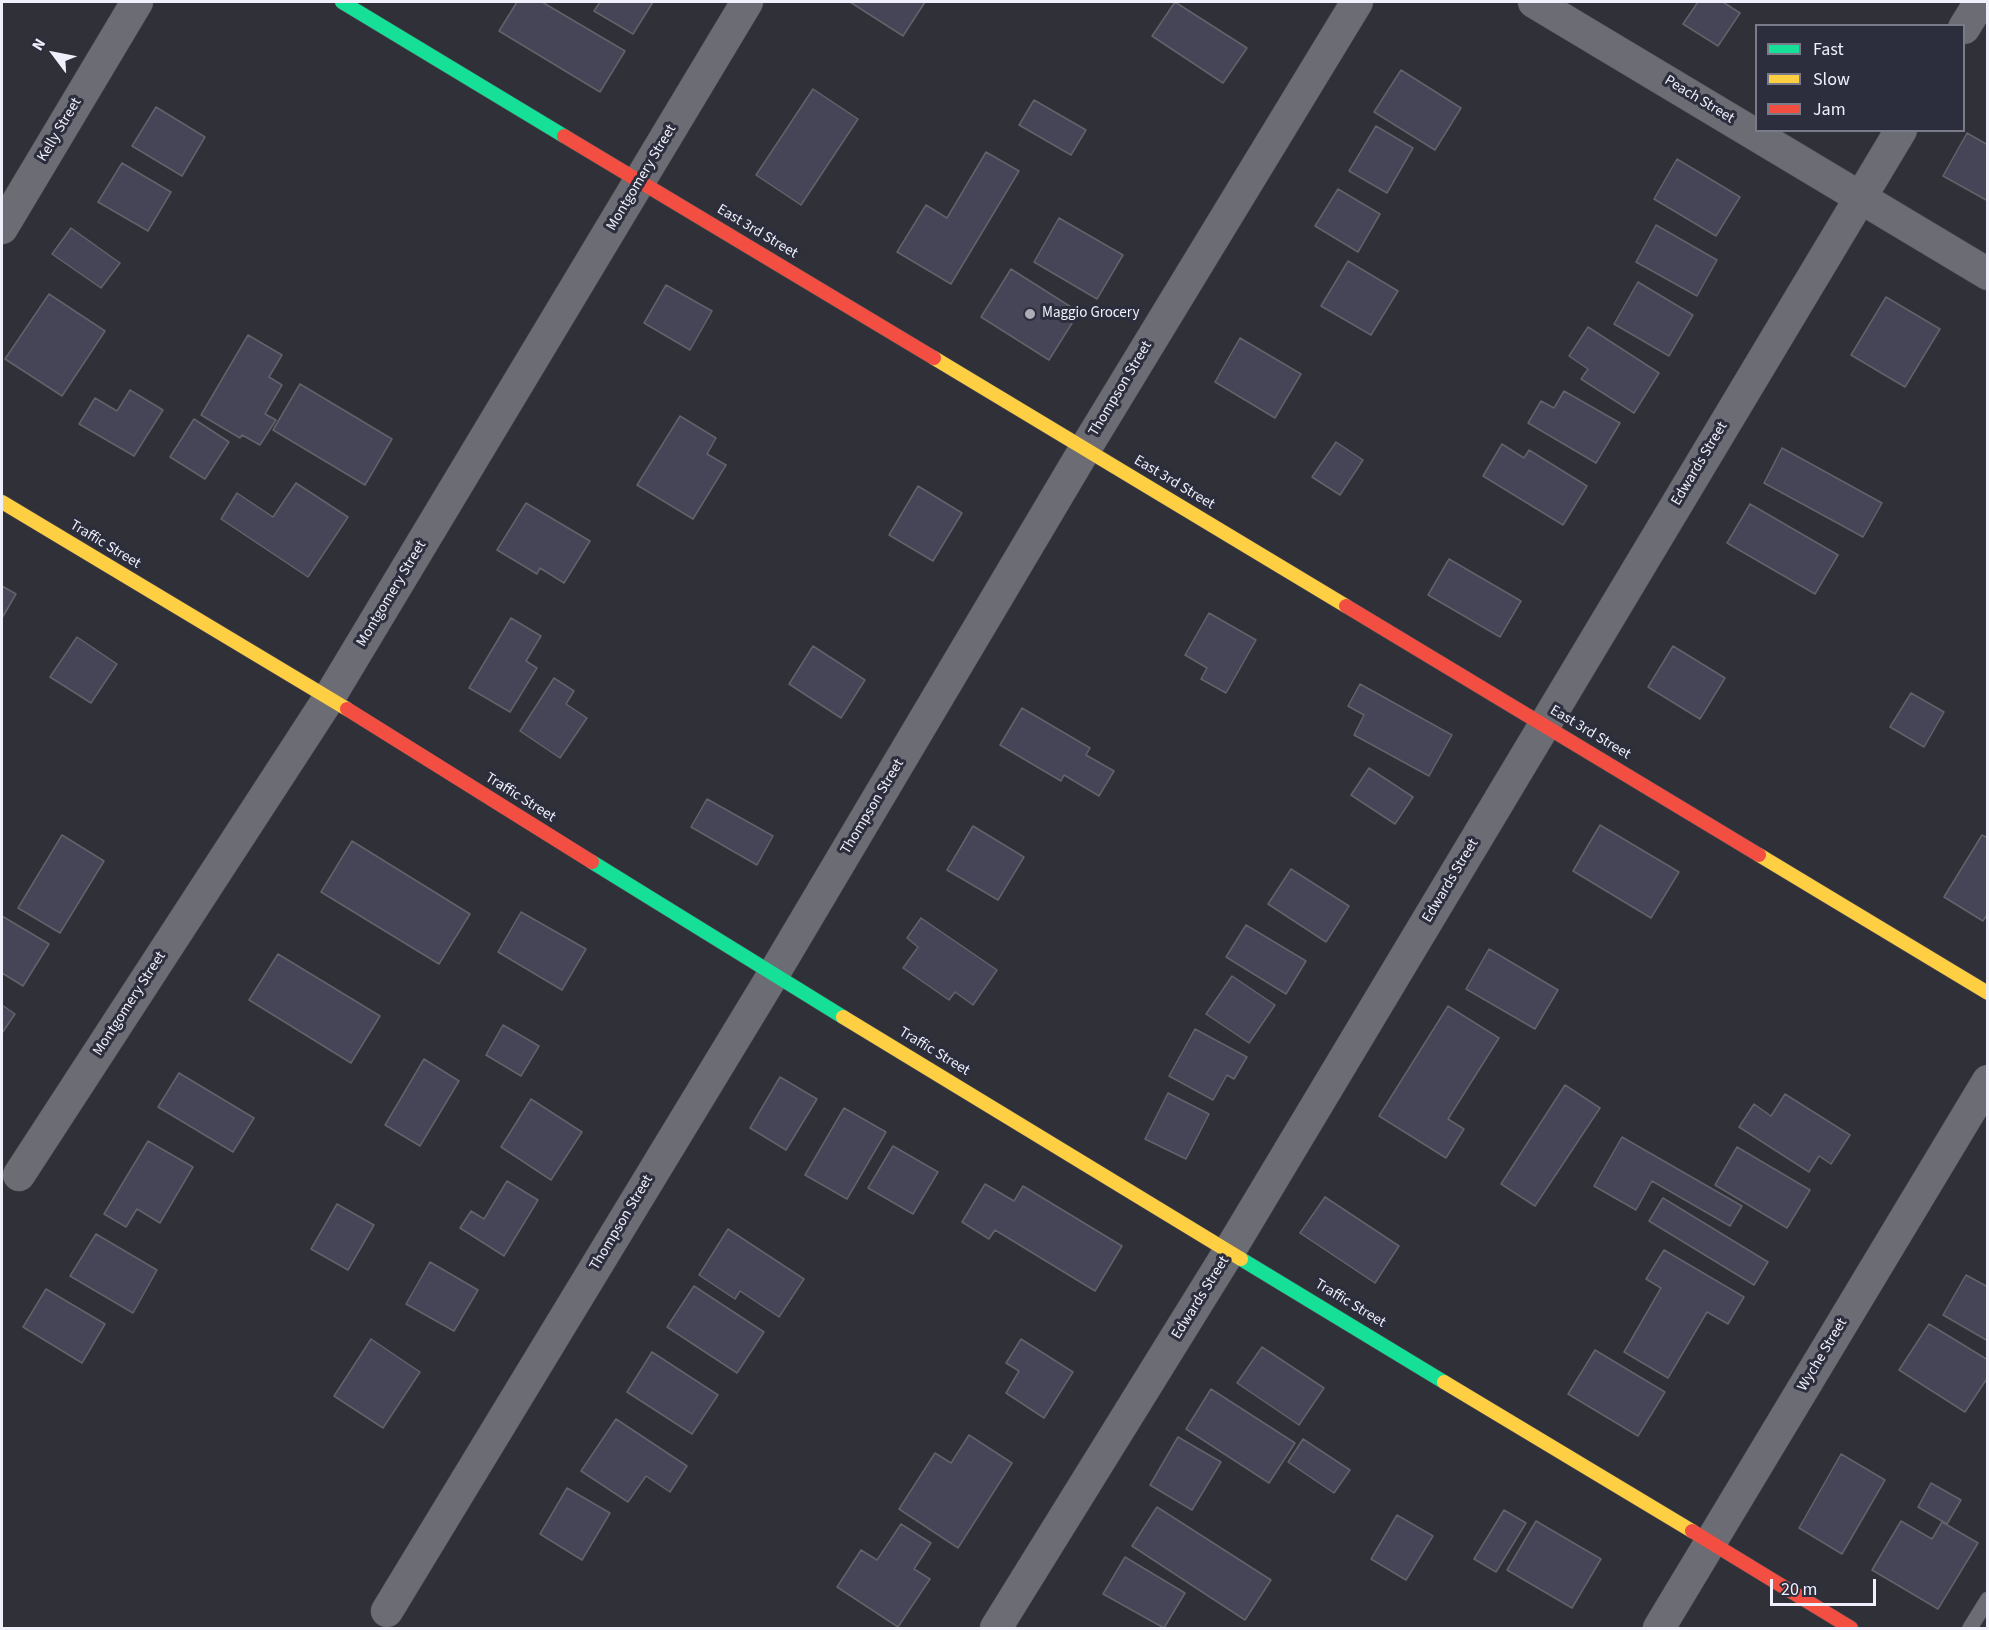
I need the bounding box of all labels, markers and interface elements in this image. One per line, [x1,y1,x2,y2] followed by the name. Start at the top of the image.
[24,24,84,84] north arrow
[1755,24,1965,132] legend
[27,34,51,55] text: N
[1813,37,1844,62] text: Fast
[1813,67,1850,92] text: Slow
[1661,72,1737,128] street label: Peach Street
[34,95,86,165] street label: Kelly Street
[1813,97,1846,122] text: Jam
[603,122,681,234] street label: Montgomery Street
[713,201,801,263] street label: East 3rd Street
[1042,305,1139,323] place label: Maggio Grocery
[1023,307,1037,321] marker: Maggio Grocery
[1085,338,1157,440] street label: Thompson Street
[1668,419,1732,509] street label: Edwards Street
[1130,452,1218,514] street label: East 3rd Street
[66,517,144,573] street label: Traffic Street
[353,538,431,650] street label: Montgomery Street
[1546,702,1634,764] street label: East 3rd Street
[837,756,909,858] street label: Thompson Street
[482,769,558,827] street label: Traffic Street
[1419,836,1483,926] street label: Edwards Street
[90,948,170,1060] street label: Montgomery Street
[895,1024,973,1080] street label: Traffic Street
[586,1172,658,1274] street label: Thompson Street
[1168,1253,1234,1343] street label: Edwards Street
[1311,1276,1389,1332] street label: Traffic Street
[1794,1315,1852,1395] street label: Wyche Street
[1773,1567,1880,1605] scale bar
[1781,1577,1817,1602] text: 20 m

